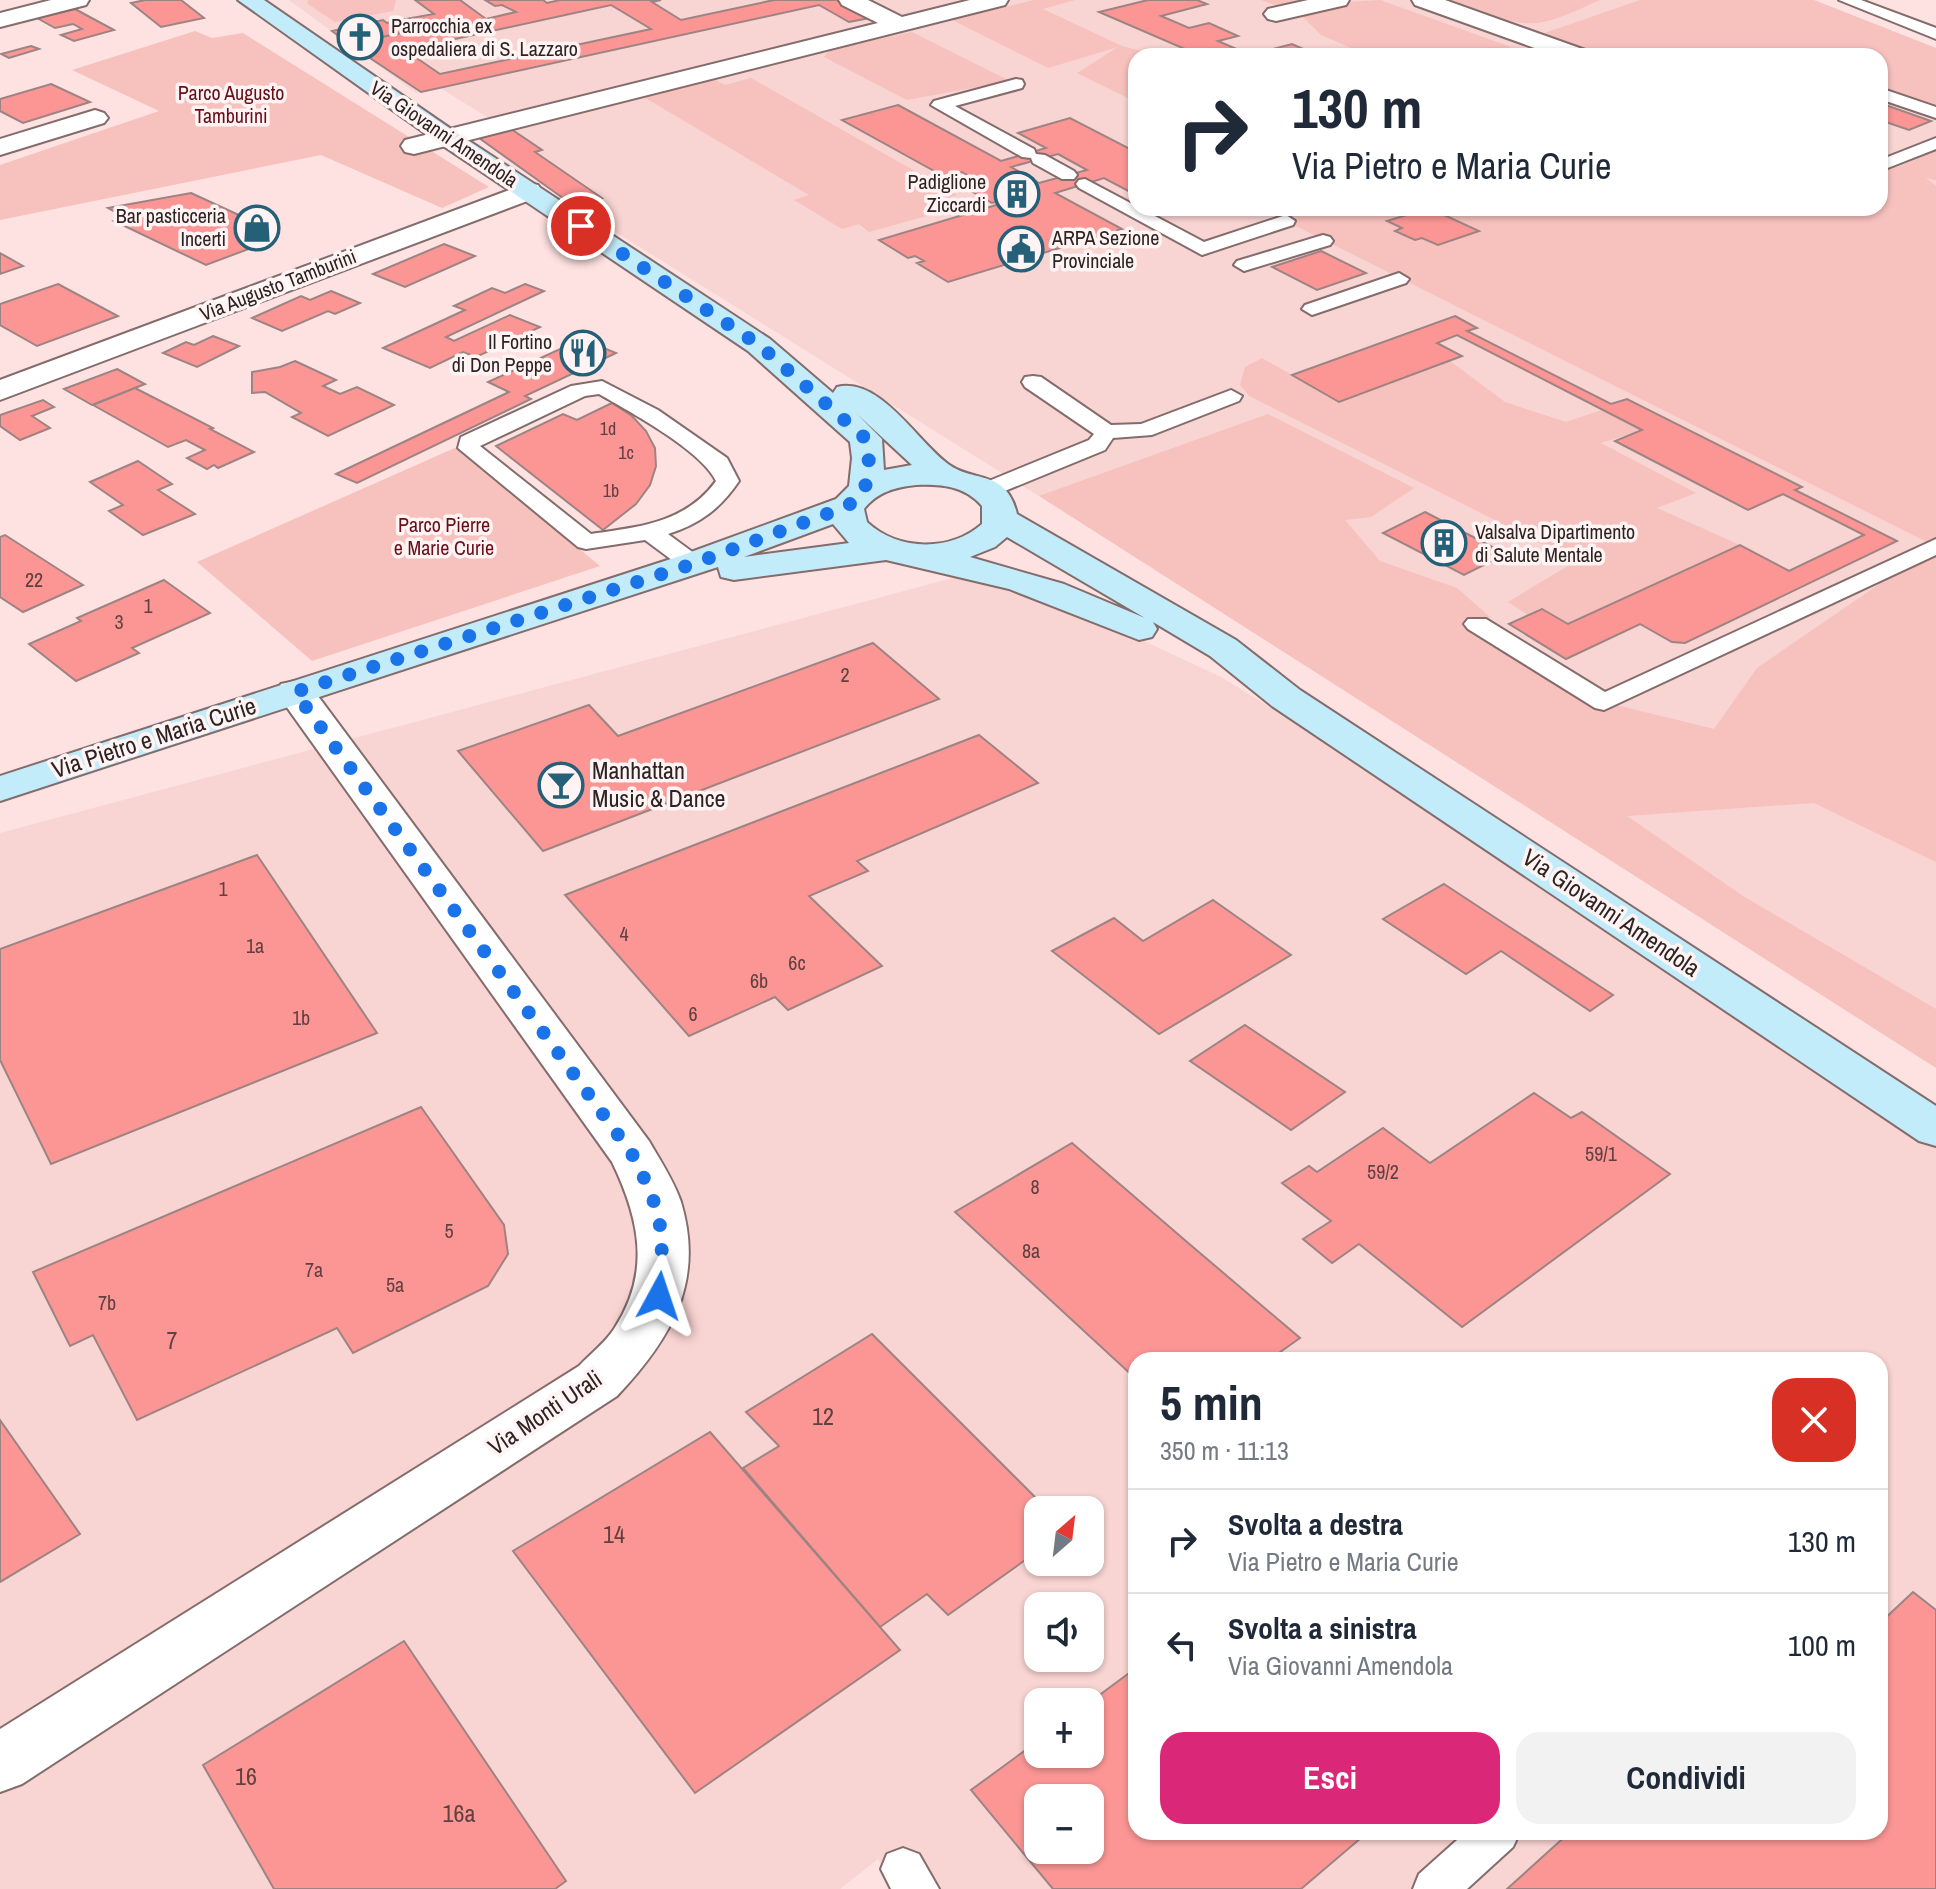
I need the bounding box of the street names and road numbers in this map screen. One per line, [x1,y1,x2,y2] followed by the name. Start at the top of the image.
[365,74,524,193] street label: Via Giovanni Amendola
[196,242,360,327] street label: Via Augusto Tamburini
[47,689,260,785] street label: Via Pietro e Maria Curie
[1517,841,1707,983] street label: Via Giovanni Amendola
[481,1362,608,1462] street label: Via Monti Urali

